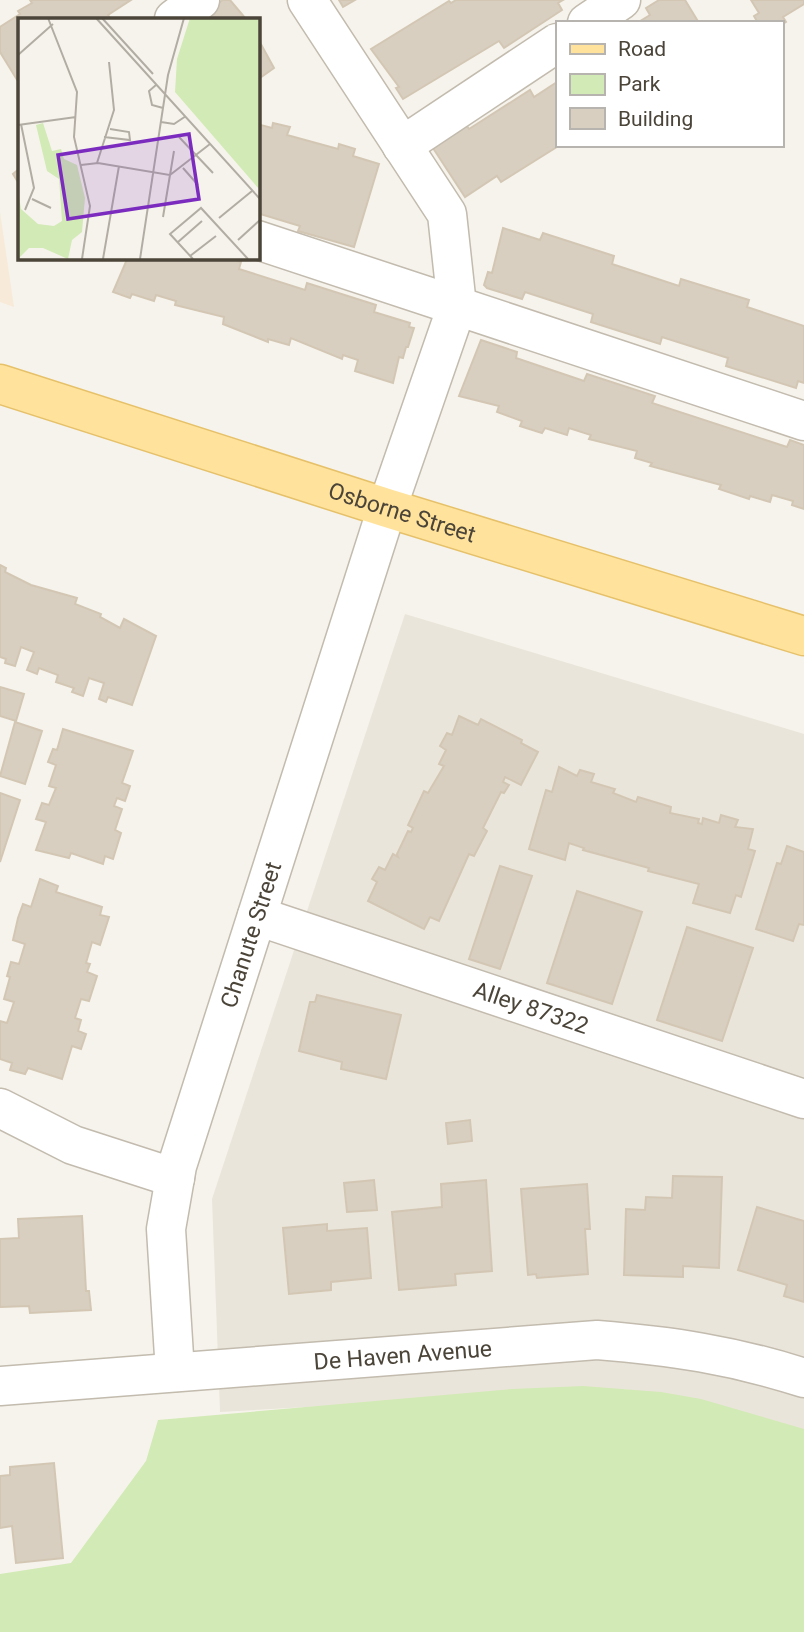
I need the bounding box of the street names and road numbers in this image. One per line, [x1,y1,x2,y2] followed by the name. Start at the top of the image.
[325,477,479,548] street label: Osborne Street
[215,859,287,1011] street label: Chanute Street
[470,976,592,1040] street label: Alley 87322
[313,1335,493,1376] street label: De Haven Avenue

